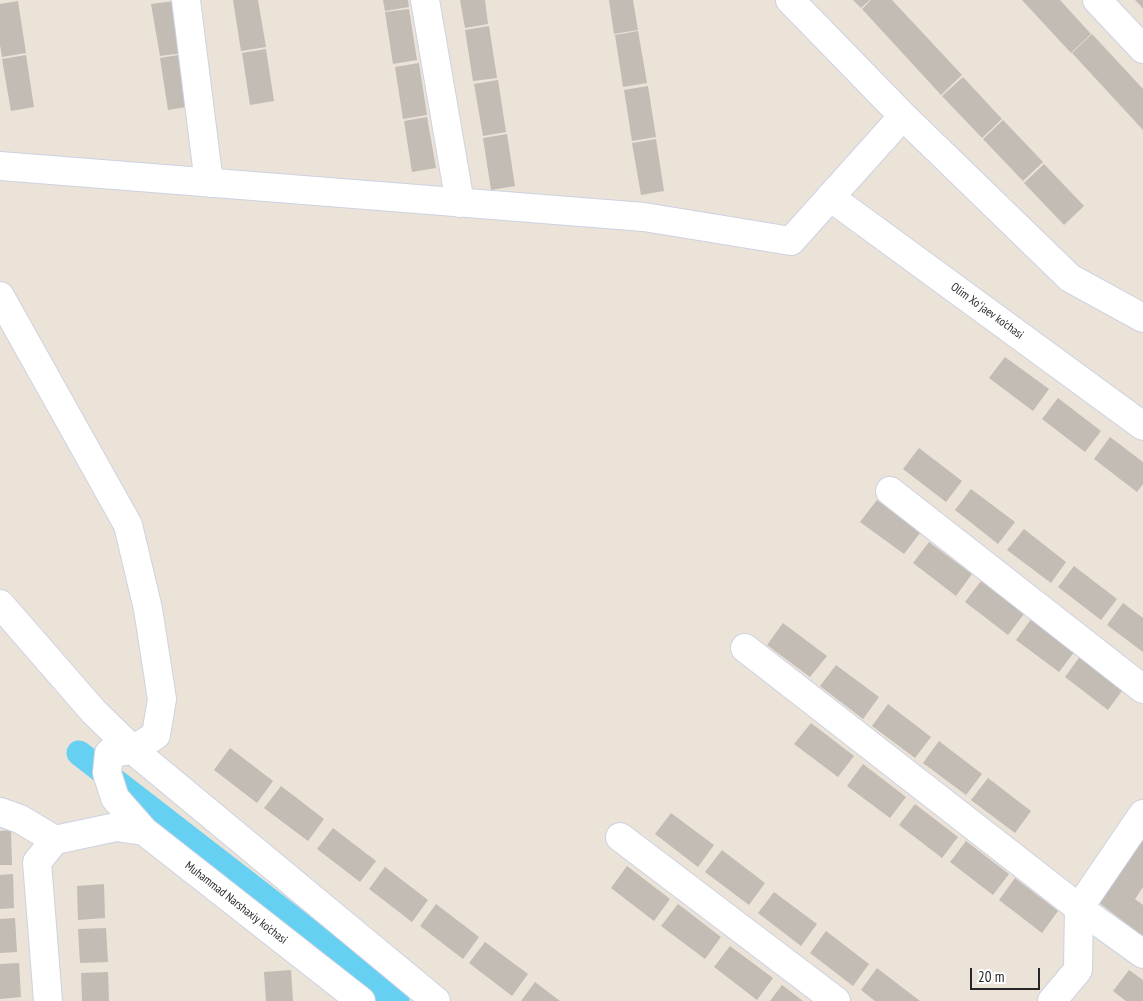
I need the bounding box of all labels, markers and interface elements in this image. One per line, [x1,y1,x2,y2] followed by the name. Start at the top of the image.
[948,280,1026,342] street label: Olim Xoʻjaev ko'chasi
[182,859,290,947] street label: Muhammad Narshaxiy ko'chasi
[973,958,1043,990] scale bar
[978,967,1004,986] text: 20 m

